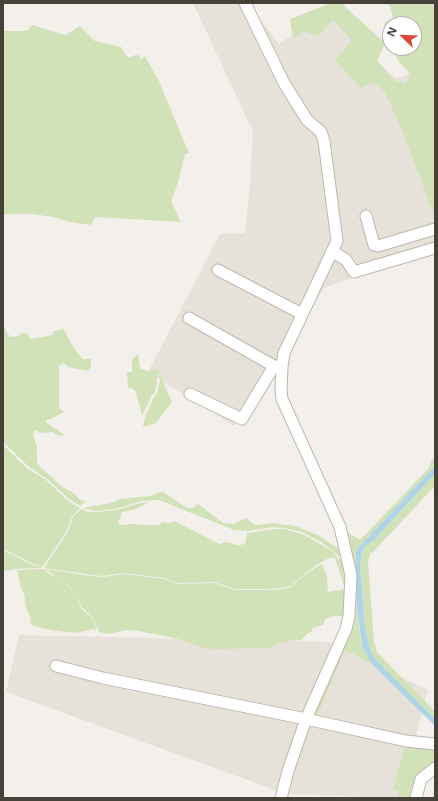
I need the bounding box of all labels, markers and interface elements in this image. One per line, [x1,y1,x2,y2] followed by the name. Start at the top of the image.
[382,16,422,56] north arrow
[383,24,400,39] text: N

